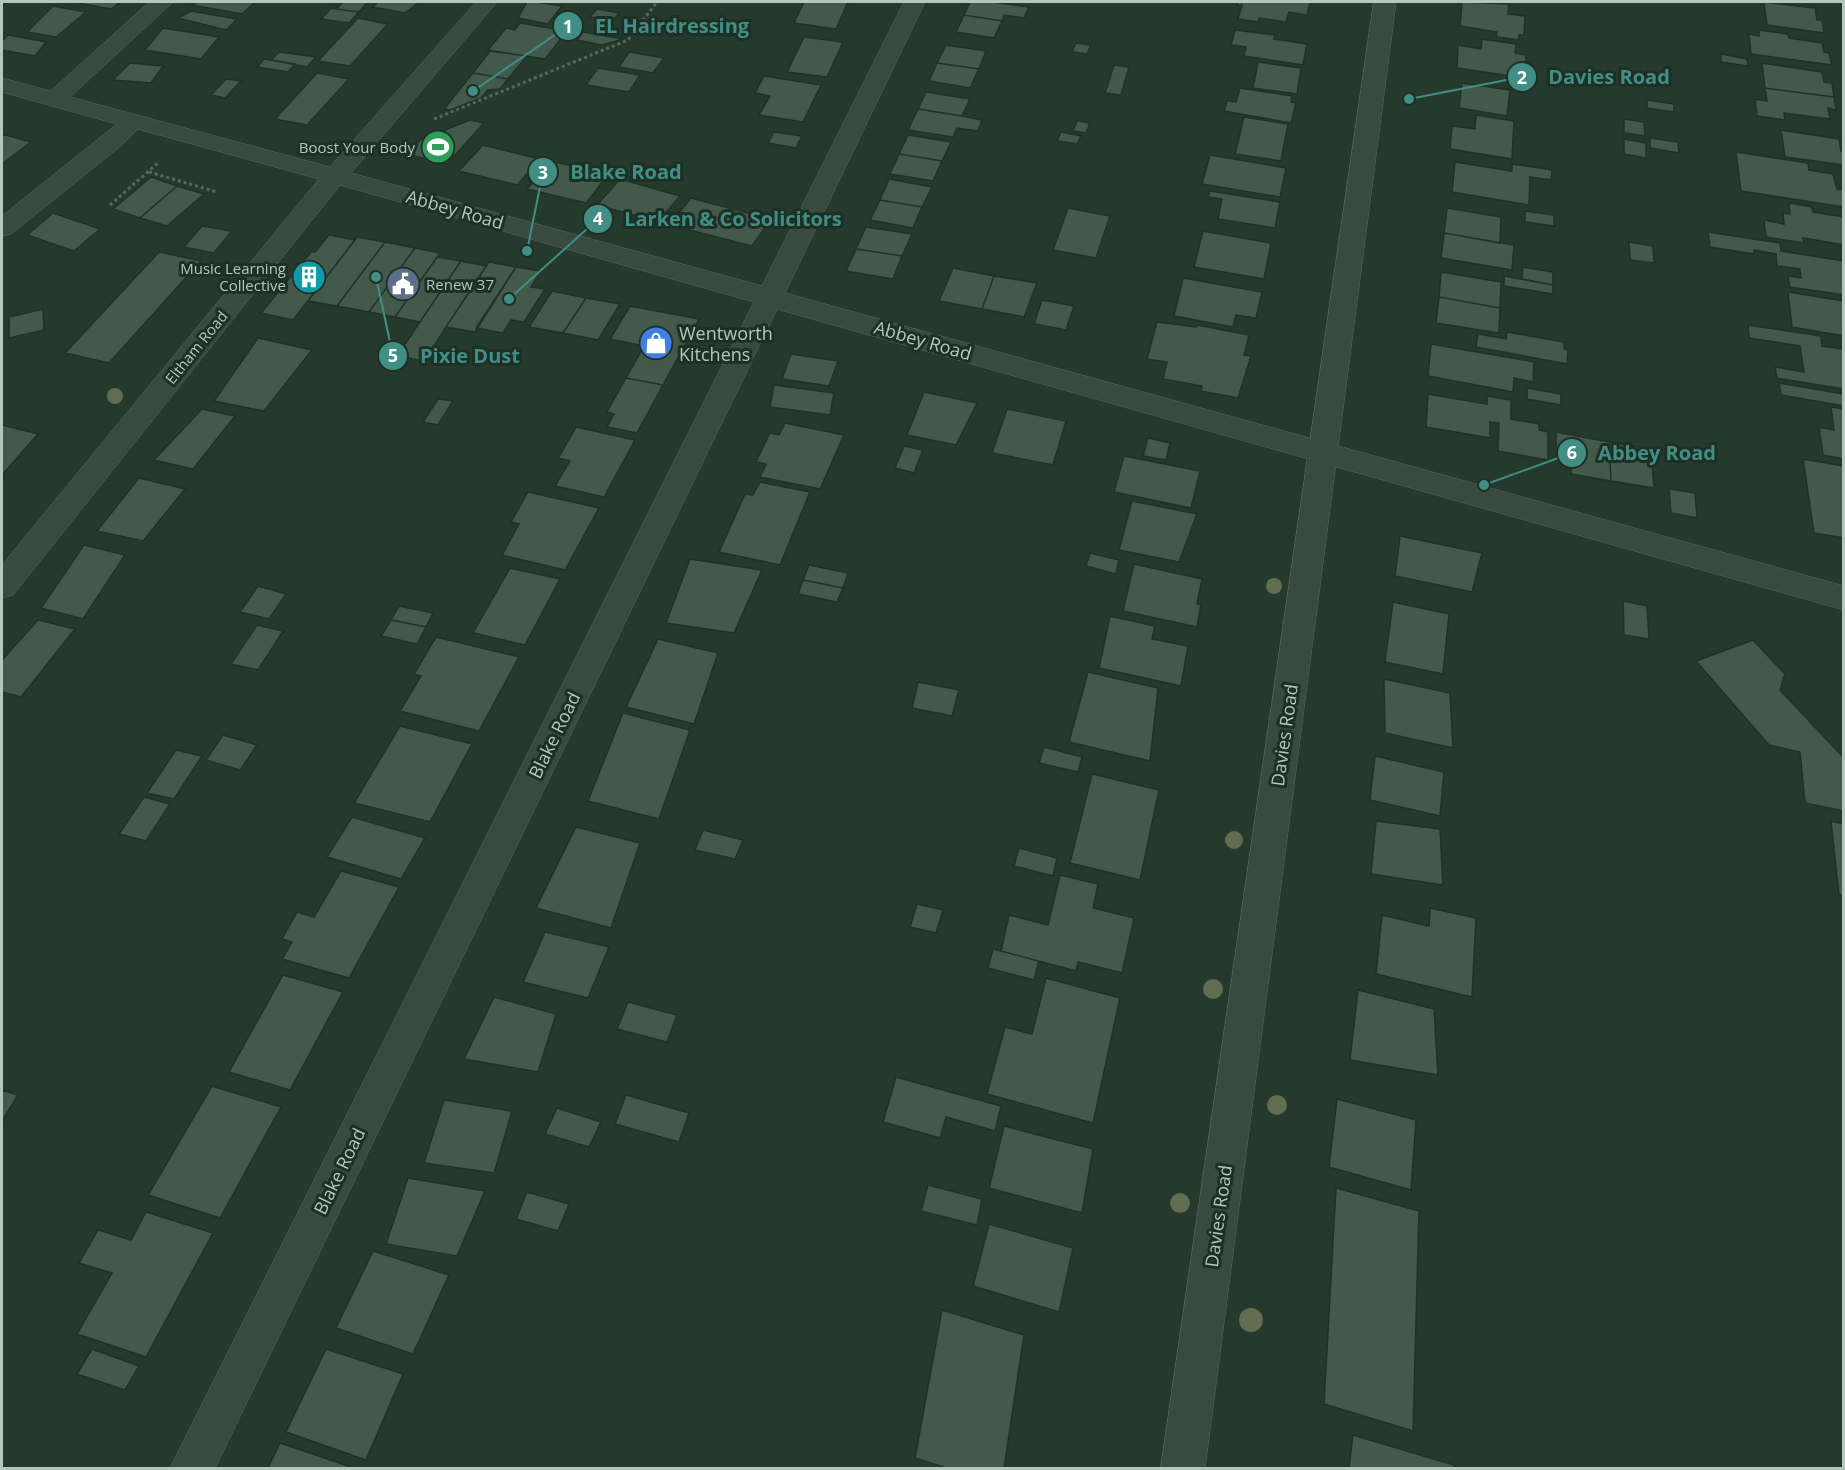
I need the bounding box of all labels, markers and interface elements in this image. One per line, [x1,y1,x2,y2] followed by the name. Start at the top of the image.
[553,7,761,45] callout: EL Hairdressing
[595,12,750,39] text: EL Hairdressing
[563,14,573,38] text: 1
[1507,58,1682,96] callout: Davies Road
[1548,63,1670,90] text: Davies Road
[1517,65,1527,89] text: 2
[420,129,456,165] sports icon: Boost Your Body
[299,137,415,157] place label: Boost Your Body
[528,153,694,191] callout: Blake Road
[570,158,682,185] text: Blake Road
[538,160,548,184] text: 3
[404,184,506,234] street label: Abbey Road
[583,200,854,238] callout: Larken & Co Solicitors
[624,205,842,232] text: Larken & Co Solicitors
[593,206,603,230] text: 4
[180,258,286,295] place label: Music Learning Collective
[291,259,327,295] building icon: Music Learning Collective
[385,266,421,302] public building icon: Renew 37
[426,274,494,294] place label: Renew 37
[160,306,232,388] street label: Eltham Road
[872,315,974,365] street label: Abbey Road
[679,321,773,366] place label: Wentworth Kitchens
[638,325,674,361] shop icon: Wentworth Kitchens
[378,337,532,375] callout: Pixie Dust
[420,342,520,369] text: Pixie Dust
[388,343,398,367] text: 5
[1557,434,1728,472] callout: Abbey Road
[1598,439,1716,466] text: Abbey Road
[1567,440,1577,464] text: 6
[1265,682,1303,788] street label: Davies Road
[523,688,585,782] street label: Blake Road
[308,1124,370,1218] street label: Blake Road
[1199,1163,1237,1269] street label: Davies Road

